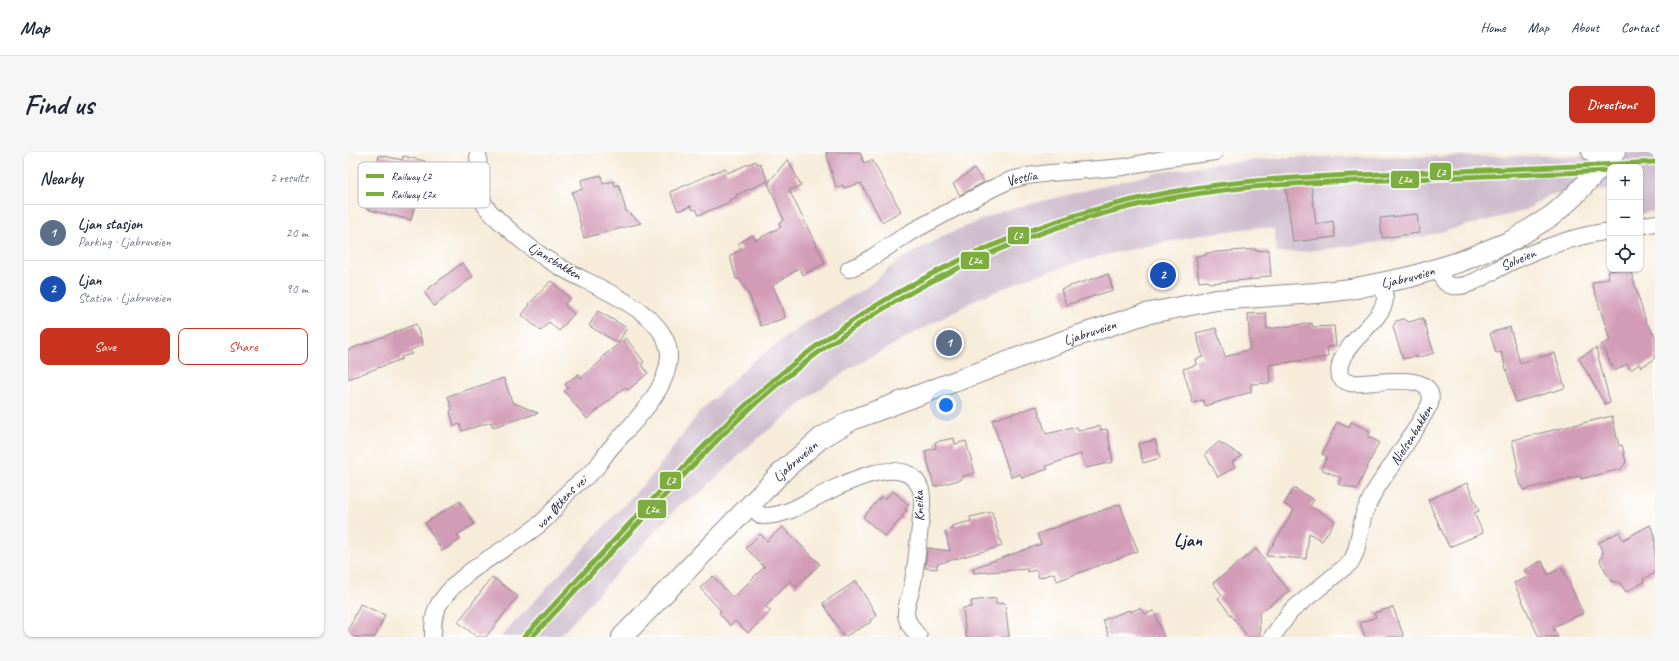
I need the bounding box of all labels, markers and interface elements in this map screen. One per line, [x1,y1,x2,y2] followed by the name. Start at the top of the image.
[20,16,50,40] text: Map
[1480,19,1506,36] text: Home
[1528,19,1549,36] text: Map
[1571,19,1599,36] text: About
[1621,19,1659,36] text: Contact
[1569,86,1655,123] button: Directions
[24,87,94,122] text: Find us
[358,162,490,208] legend
[1429,162,1452,181] line badge: L2
[1607,164,1643,272] map controls
[1607,164,1643,200] button: +
[1436,165,1447,179] text: L2
[1003,166,1039,190] street label: Vestlia
[40,168,83,189] text: Nearby
[391,169,433,183] text: Railway L2
[270,170,308,186] text: 2 results
[1390,170,1420,189] line badge: L2x
[1398,172,1413,186] text: L2x
[391,187,437,201] text: Railway L2x
[1607,200,1643,236] button: −
[78,215,142,234] text: Ljan stasjon
[50,225,56,241] text: 1
[286,225,308,241] text: 20 m
[1007,226,1030,245] line badge: L2
[1013,228,1024,242] text: L2
[78,234,171,250] text: Parking · Ljabruveien
[1607,236,1643,272] button: locate
[525,239,585,284] street label: Ljansbakken
[1497,244,1539,274] street label: Solveien
[960,251,990,270] line badge: L2x
[968,253,983,267] text: L2x
[1150,260,1176,290] pin: 2
[1380,261,1437,291] street label: Ljabruveien
[78,271,101,290] text: Ljan
[50,281,56,297] text: 2
[286,281,308,297] text: 90 m
[78,290,171,306] text: Station · Ljabruveien
[1061,315,1119,349] street label: Ljabruveien
[40,328,170,365] button: Save
[178,328,308,365] button: Share
[936,328,962,358] pin: 1
[936,395,956,415] your location
[1386,401,1436,468] street label: Nielsenbakken
[769,436,821,485] street label: Ljabruveien
[532,470,591,533] street label: von Øtkens vei
[659,471,682,490] line badge: L2
[666,473,677,487] text: L2
[910,489,928,522] street label: Kneika
[637,499,667,519] line badge: L2x
[645,502,660,516] text: L2x
[1174,529,1203,551] district label: Ljan

